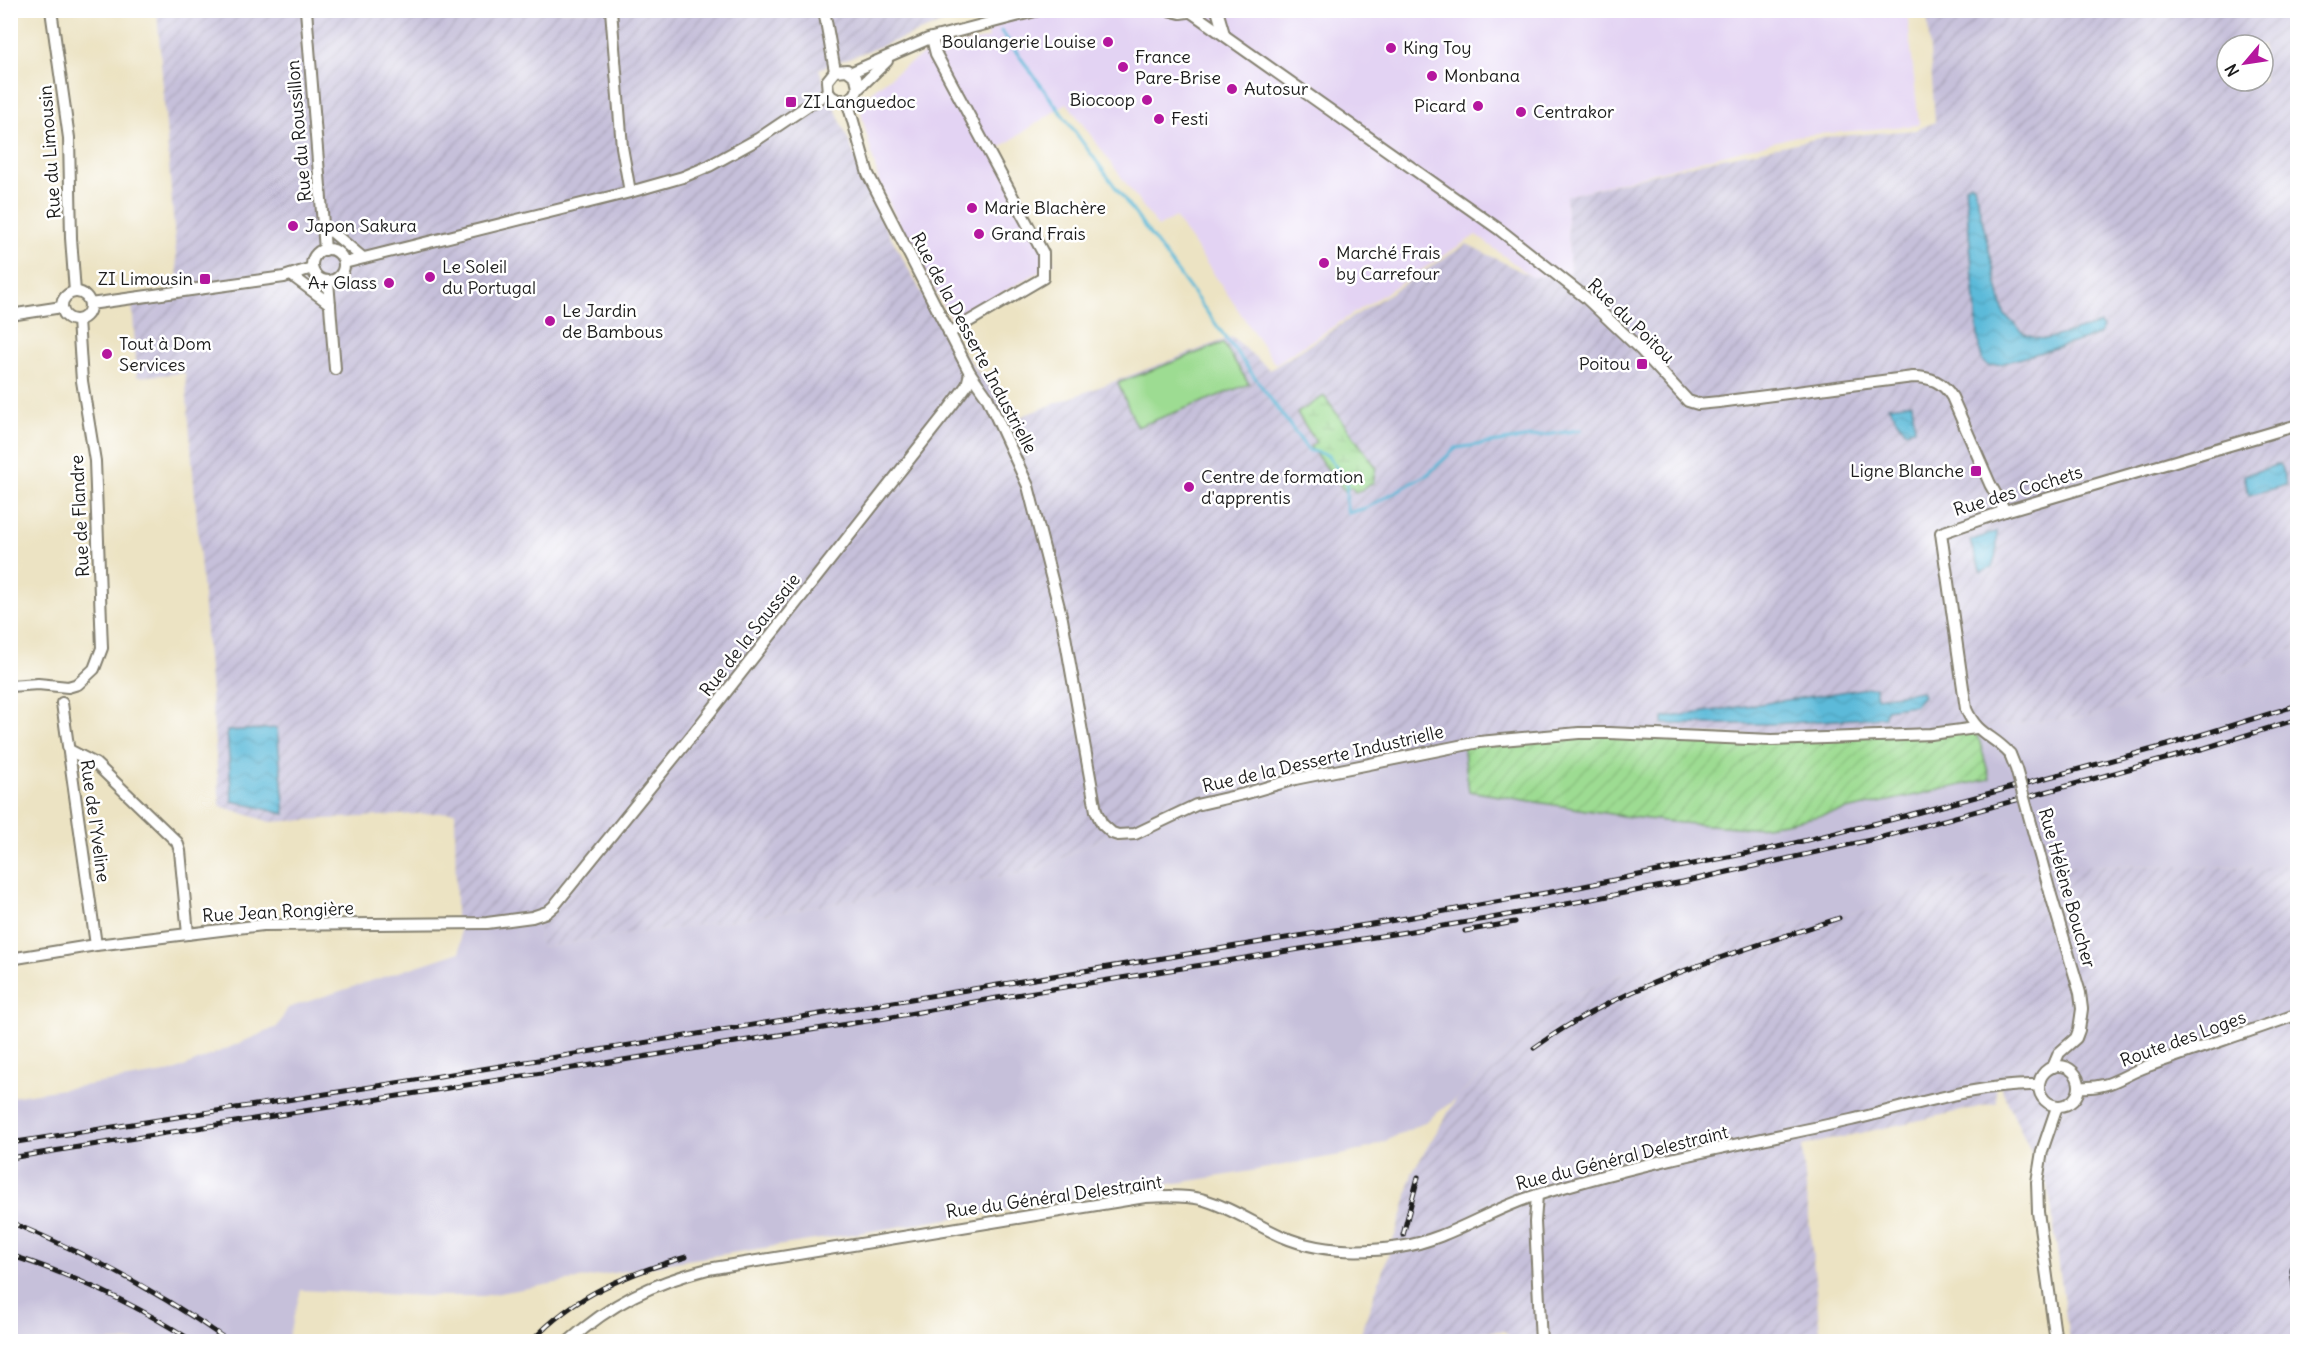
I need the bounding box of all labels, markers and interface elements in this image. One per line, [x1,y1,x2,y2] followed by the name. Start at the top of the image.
[942,30,1096,53] place label: Boulangerie Louise
[2215,33,2275,93] north arrow
[1101,35,1115,49] marker: Boulangerie Louise
[1403,36,1472,59] place label: King Toy
[1384,41,1398,55] marker: King Toy
[1135,45,1221,89] place label: France Pare-Brise
[281,59,316,203] street label: Rue du Roussillon
[1116,60,1130,74] marker: France Pare-Brise
[2220,61,2243,80] text: N
[1444,64,1520,87] place label: Monbana
[1425,69,1439,83] marker: Monbana
[1244,77,1309,100] place label: Autosur
[1225,82,1239,96] marker: Autosur
[33,84,66,220] street label: Rue du Limousin
[1070,88,1135,111] place label: Biocoop
[803,90,916,113] place label: ZI Languedoc
[1140,93,1154,107] marker: Biocoop
[1414,94,1466,117] place label: Picard
[784,95,798,109] marker: ZI Languedoc
[1471,99,1485,113] marker: Picard
[1533,100,1615,123] place label: Centrakor
[1514,105,1528,119] marker: Centrakor
[1171,107,1208,130] place label: Festi
[1152,112,1166,126] marker: Festi
[984,196,1106,219] place label: Marie Blachère
[965,201,979,215] marker: Marie Blachère
[305,214,417,237] place label: Japon Sakura
[286,219,300,233] marker: Japon Sakura
[991,222,1086,245] place label: Grand Frais
[972,227,986,241] marker: Grand Frais
[906,228,1043,457] street label: Rue de la Desserte Industrielle
[1336,241,1441,285] place label: Marché Frais by Carrefour
[442,255,536,299] place label: Le Soleil du Portugal
[1317,256,1331,270] marker: Marché Frais by Carrefour
[98,267,193,290] place label: ZI Limousin
[423,270,437,284] marker: Le Soleil du Portugal
[308,271,377,294] place label: A+ Glass
[198,272,212,286] marker: ZI Limousin
[1583,274,1679,368] street label: Rue du Poitou
[382,276,396,290] marker: A+ Glass
[562,299,663,343] place label: Le Jardin de Bambous
[543,314,557,328] marker: Le Jardin de Bambous
[119,332,212,376] place label: Tout à Dom Services
[100,347,114,361] marker: Tout à Dom Services
[1579,353,1630,375] place label: Poitou
[1635,357,1649,371] marker: Poitou
[65,454,94,578] street label: Rue de Flandre
[1850,459,1964,482] place label: Ligne Blanche
[1951,460,2085,521] street label: Rue des Cochets
[1969,464,1983,478] marker: Ligne Blanche
[1201,465,1364,509] place label: Centre de formation d'apprentis
[1182,480,1196,494] marker: Centre de formation d'apprentis
[694,569,805,701] street label: Rue de la Saussaie
[1200,720,1446,797] street label: Rue de la Desserte Industrielle
[76,758,115,884] street label: Rue de l'Yveline
[2034,805,2101,971] street label: Rue Hélène Boucher
[202,896,354,927] street label: Rue Jean Rongière
[2117,1005,2249,1072] street label: Route des Loges
[1513,1120,1730,1195] street label: Rue du Général Delestraint
[944,1170,1163,1223] street label: Rue du Général Delestraint

